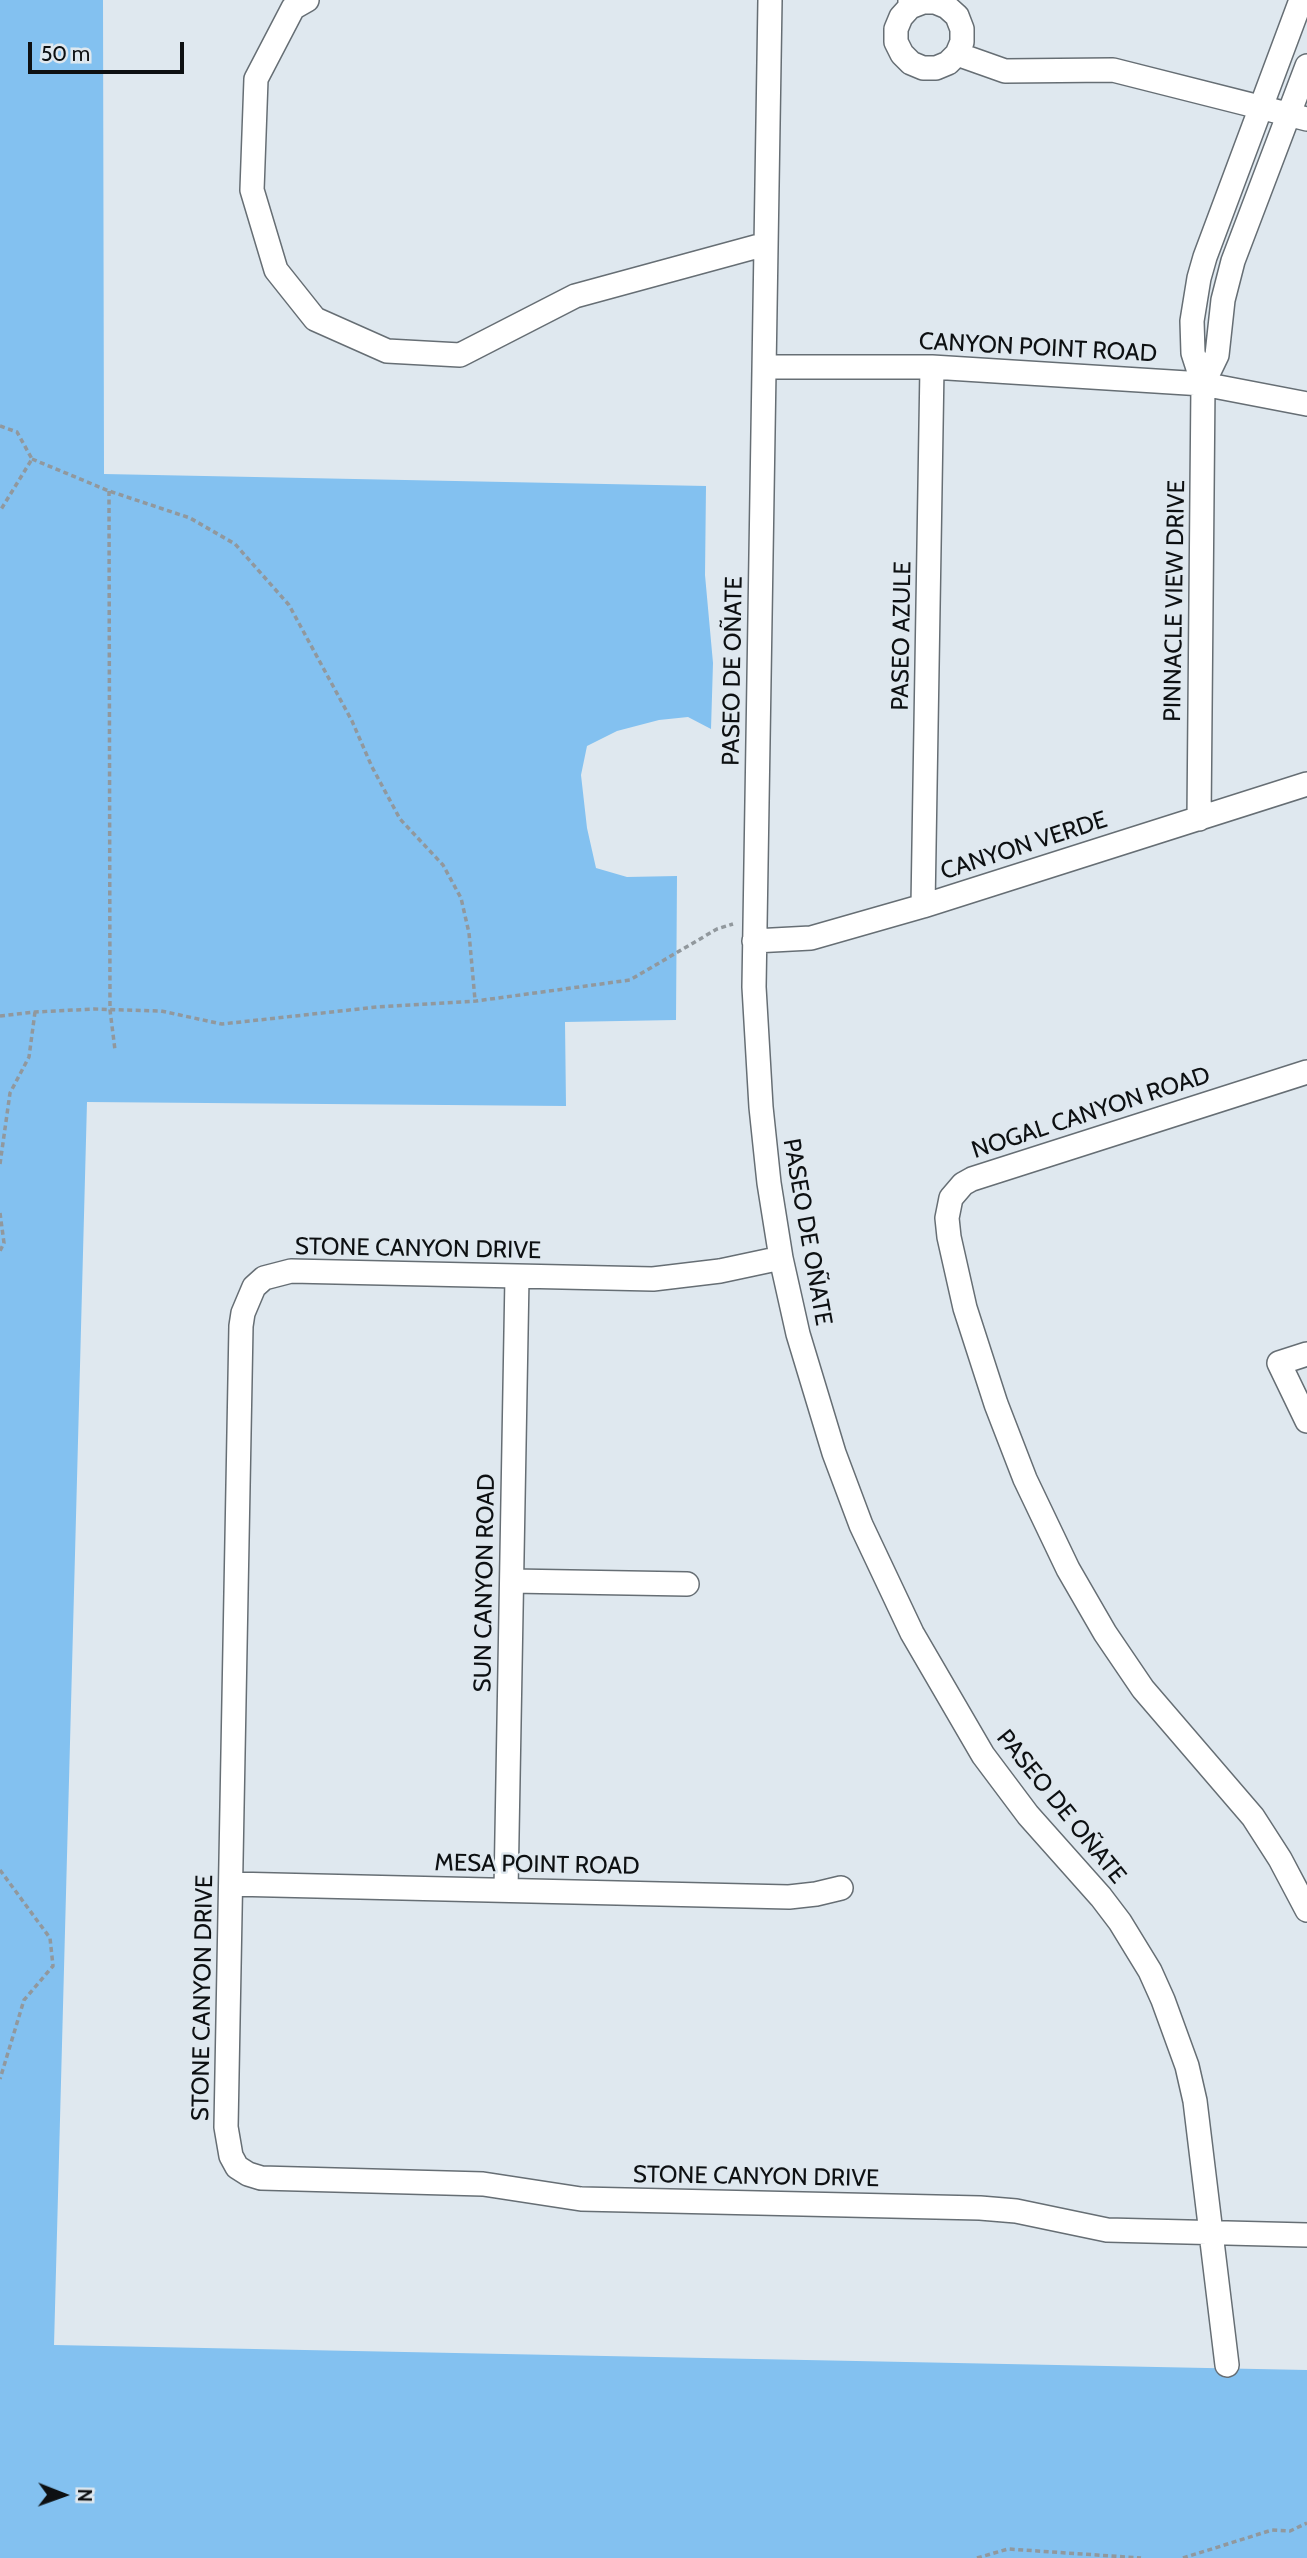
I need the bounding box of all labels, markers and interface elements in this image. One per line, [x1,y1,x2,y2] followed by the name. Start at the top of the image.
[32,28,187,72] scale bar
[41,41,90,66] text: 50 m
[918,327,1158,369] street label: CANYON POINT ROAD
[1158,480,1192,722] street label: PINNACLE VIEW DRIVE
[886,561,918,711] street label: PASEO AZULE
[717,576,749,766] street label: PASEO DE OÑATE
[937,806,1111,886] street label: CANYON VERDE
[968,1061,1214,1165] street label: NOGAL CANYON ROAD
[776,1136,838,1328] street label: PASEO DE OÑATE
[295,1232,541,1266] street label: STONE CANYON DRIVE
[469,1473,501,1693] street label: SUN CANYON ROAD
[990,1724,1132,1890] street label: PASEO DE OÑATE
[434,1849,640,1881] street label: MESA POINT ROAD
[186,1875,220,2121] street label: STONE CANYON DRIVE
[633,2160,879,2194] street label: STONE CANYON DRIVE
[28,2460,98,2530] north arrow
[73,2488,96,2502] text: N

